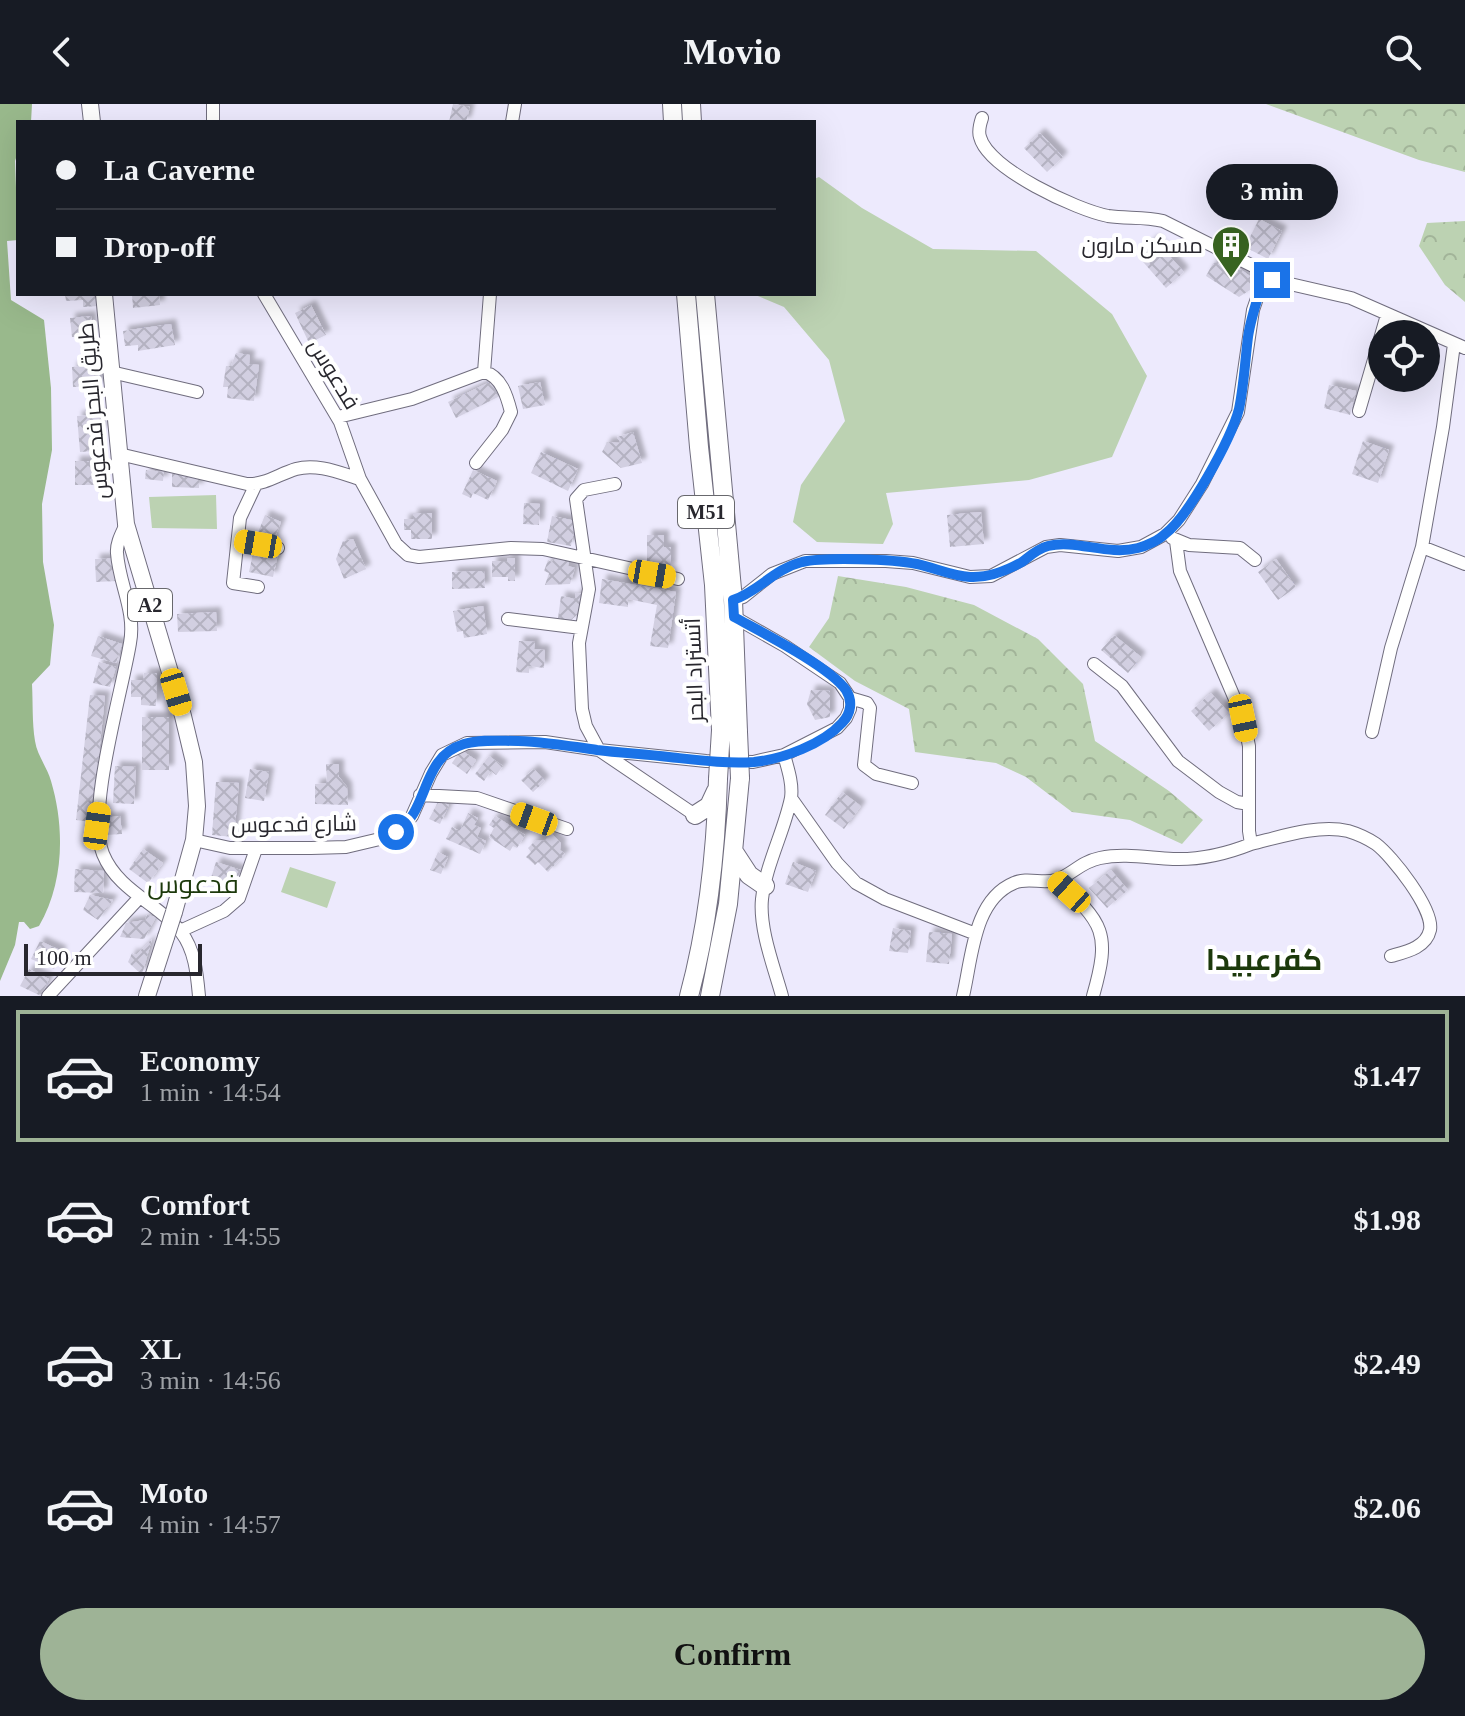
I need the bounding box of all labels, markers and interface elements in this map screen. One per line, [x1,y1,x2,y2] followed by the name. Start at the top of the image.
[40,30,84,74] icon: back
[1381,30,1425,74] icon: search
[684,32,781,72] text: Movio
[104,153,255,186] text: La Caverne
[1206,164,1338,220] callout: 3 min
[1241,177,1303,206] text: 3 min
[1210,224,1252,279] building icon: مسكن مارون
[104,230,215,263] text: Drop-off
[1082,233,1203,259] place label: مسكن مارون
[1254,262,1290,298] route end
[1368,320,1440,392] map controls
[1368,320,1440,392] button: locate
[73,322,114,500] street label: طريق البحر فدعوس
[302,334,365,414] street label: فدعوس
[678,496,734,528] road number: M51
[232,528,284,560] car
[626,558,678,590] car
[128,589,172,621] road number: A2
[679,617,708,725] street label: أتستراد البحر
[158,666,194,718] car
[1226,692,1260,744] car
[507,800,561,838] car
[82,801,112,851] car
[231,810,357,840] street label: شارع فدعوس
[378,814,414,850] route start
[1043,867,1095,917] car
[147,870,239,900] district label: فدعوس
[24,940,202,976] scale bar
[1206,943,1322,978] district label: كفرعبيدا
[36,945,92,970] text: 100 m
[44,1040,116,1112] icon: car
[140,1044,260,1077] text: Economy
[1354,1059,1421,1092] text: $1.47
[140,1078,281,1107] text: 1 min · 14:54
[44,1184,116,1256] icon: car
[140,1188,250,1221] text: Comfort
[1354,1203,1421,1236] text: $1.98
[140,1222,281,1251] text: 2 min · 14:55
[44,1328,116,1400] icon: car
[140,1332,182,1365] text: XL
[1354,1347,1421,1380] text: $2.49
[140,1366,281,1395] text: 3 min · 14:56
[44,1472,116,1544] icon: car
[140,1476,208,1509] text: Moto
[1354,1491,1421,1524] text: $2.06
[140,1510,281,1539] text: 4 min · 14:57
[40,1608,1425,1700] button: Confirm

